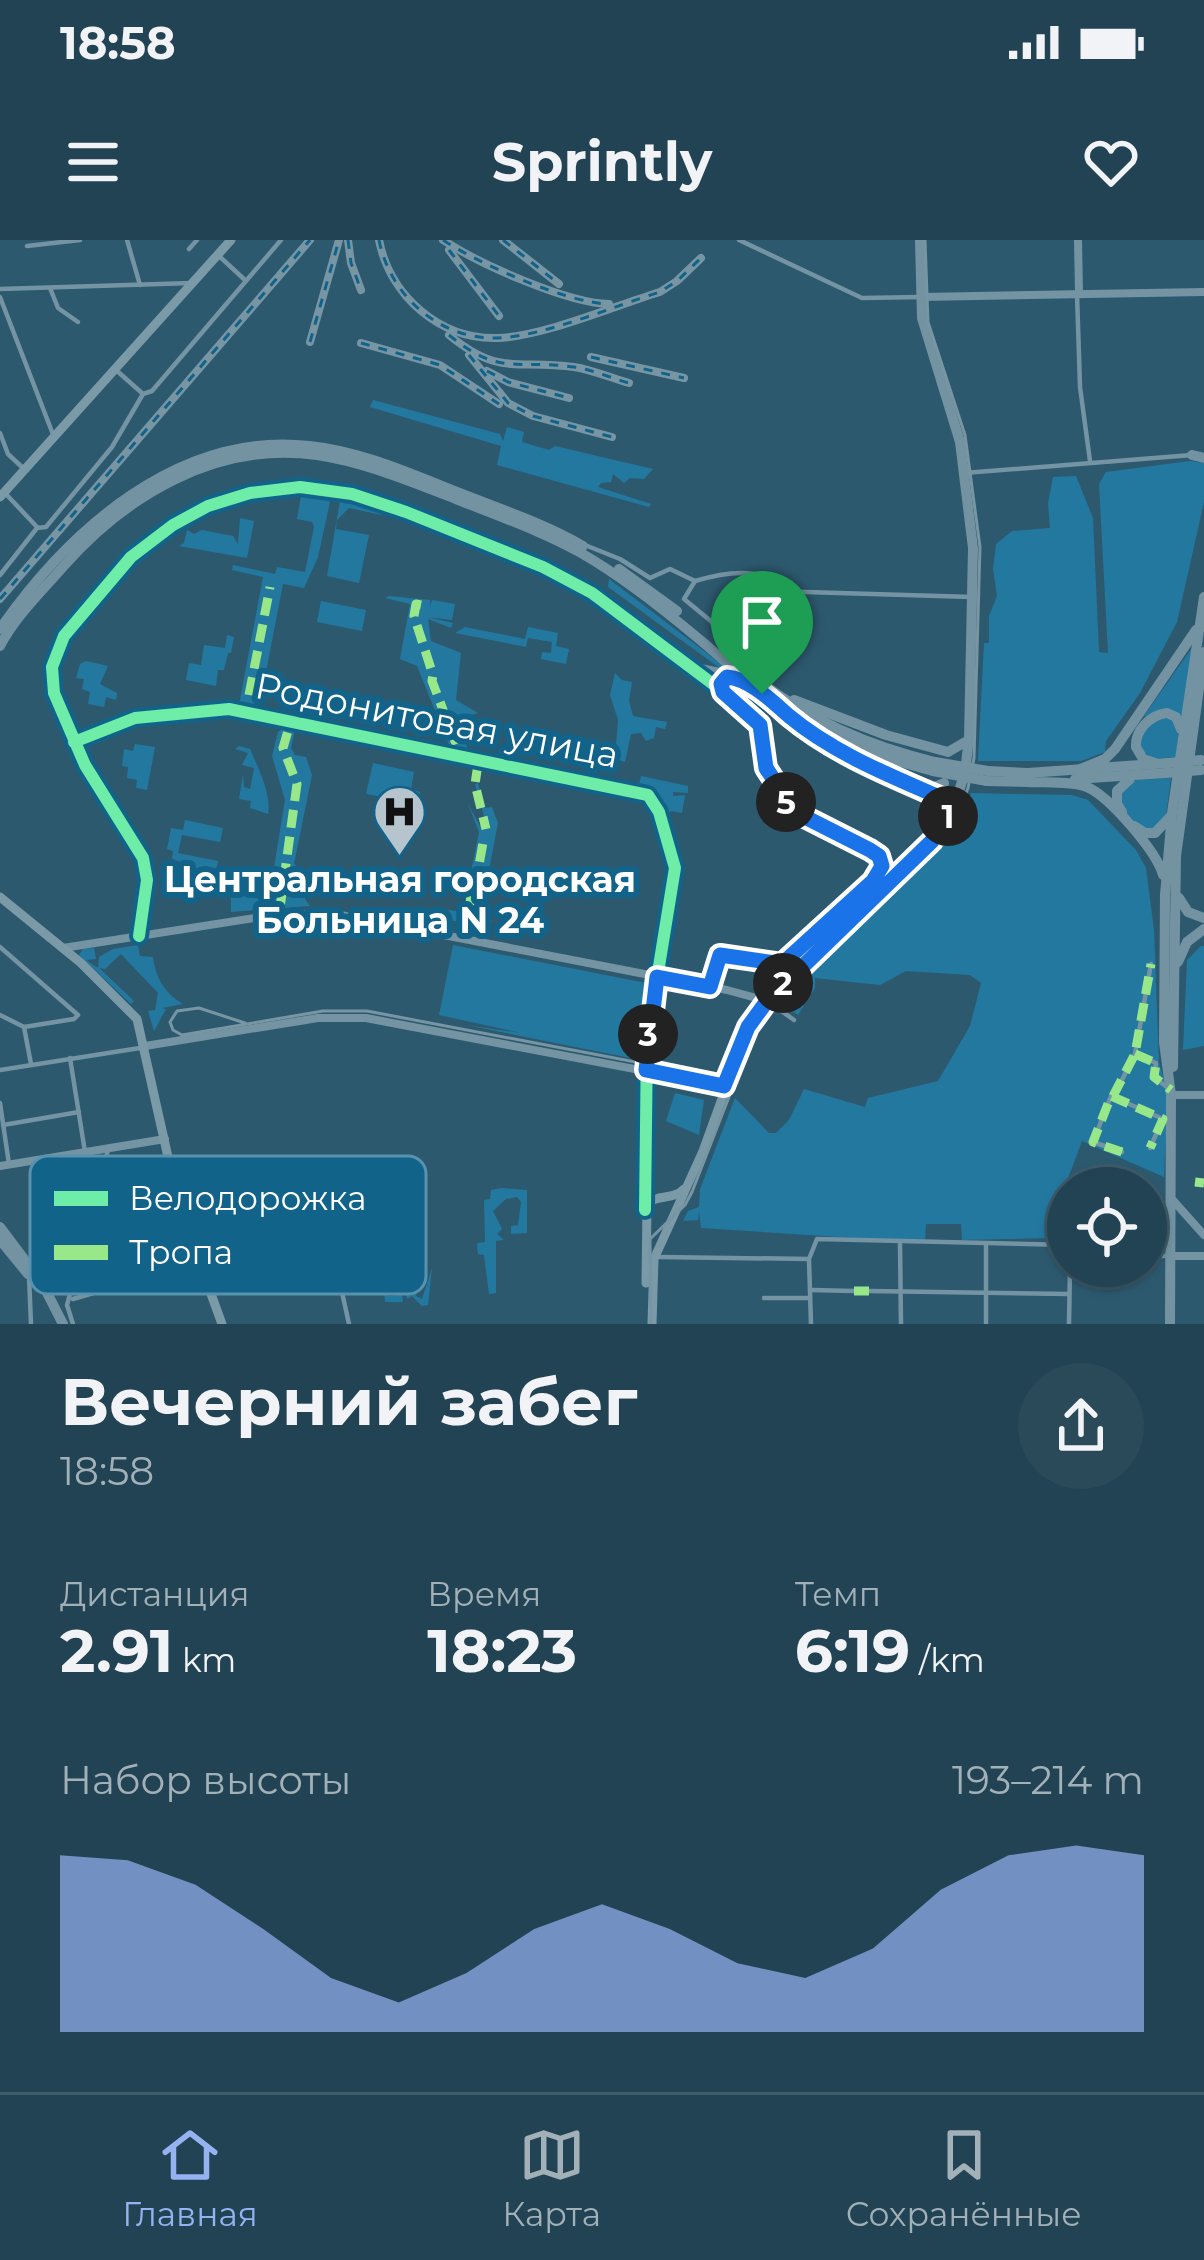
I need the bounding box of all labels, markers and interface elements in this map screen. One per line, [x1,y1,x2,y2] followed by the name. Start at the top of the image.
[60,15,176,70] text: 18:58
[60,129,126,195] icon: menu
[492,129,712,195] text: Sprintly
[1078,129,1144,195] icon: heart
[711,571,813,694] pin
[729,589,795,655] icon: arrive
[252,663,622,777] street label: Родонитовая улица
[756,772,816,832] pin: 5
[776,782,796,822] text: 5
[372,783,428,857] hospital icon: Центральная городская Больница N 24
[918,786,978,846] pin: 1
[942,796,954,836] text: 1
[164,857,636,942] place label: Центральная городская Больница N 24
[753,953,813,1013] pin: 2
[773,963,793,1003] text: 2
[618,1004,678,1064] pin: 3
[638,1014,658,1054] text: 3
[30,1156,426,1294] legend
[1047,1167,1167,1287] map controls
[1047,1167,1167,1287] button: locate
[129,1178,366,1218] text: Велодорожка
[129,1232,233,1272] text: Тропа
[60,1361,638,1442] text: Вечерний забег
[1018,1363,1144,1489] button: share
[60,1447,154,1495] text: 18:58
[60,1574,250,1614] text: Дистанция
[427,1574,541,1614] text: Время
[795,1574,881,1614] text: Темп
[60,1614,173,1687] text: 2.91
[427,1614,577,1687] text: 18:23
[795,1614,910,1687] text: 6:19
[173,1640,236,1680] text: km
[910,1640,985,1680] text: /km
[60,1756,351,1804] text: Набор высоты
[952,1756,1144,1804] text: 193–214 m
[122,2122,258,2234] tab: Главная
[502,2122,601,2234] tab: Карта
[846,2122,1082,2234] tab: Сохранённые

